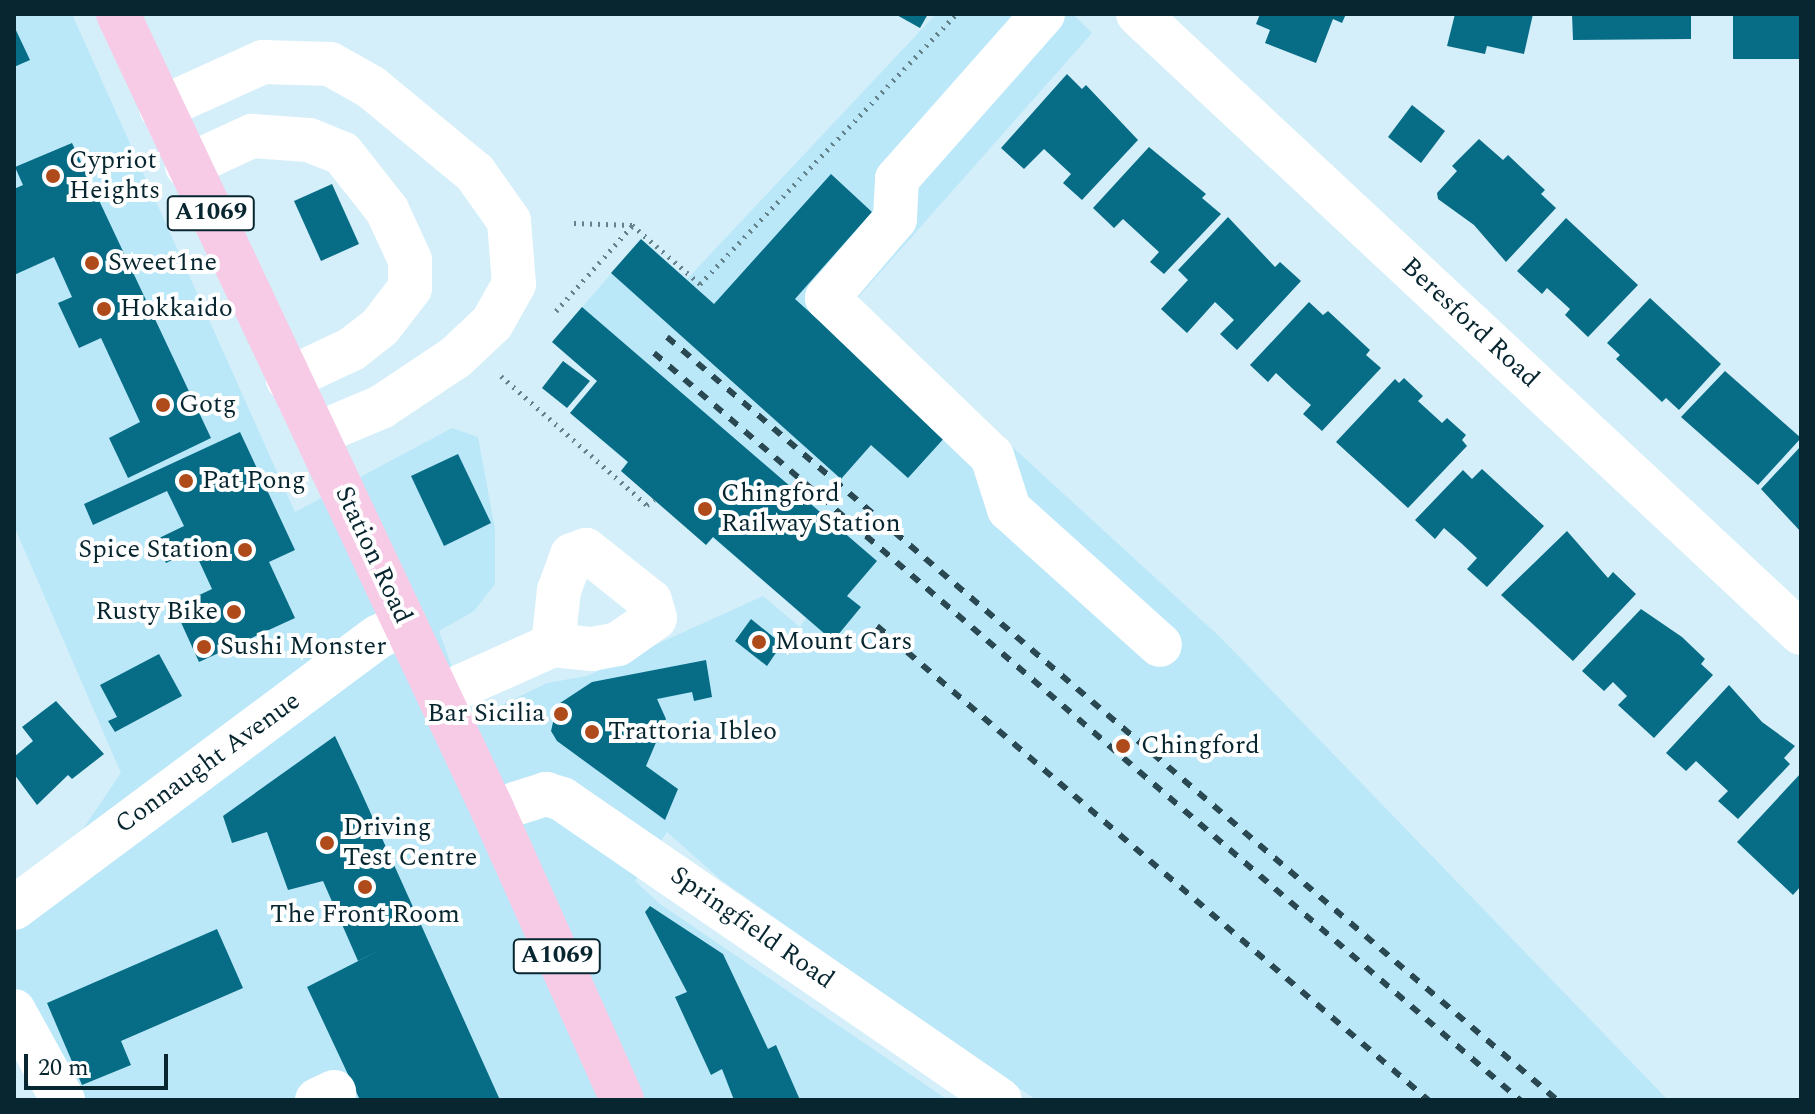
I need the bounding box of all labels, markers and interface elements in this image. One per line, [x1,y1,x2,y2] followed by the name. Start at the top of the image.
[69,145,160,206] place label: Cypriot Heights
[44,167,62,185] marker: Cypriot Heights
[165,193,257,233] road number: A1069
[108,247,217,279] place label: Sweet1ne
[1395,251,1545,395] street label: Beresford Road
[83,254,101,272] marker: Sweet1ne
[120,293,233,325] place label: Hokkaido
[95,300,113,318] marker: Hokkaido
[179,389,236,421] place label: Gotg
[154,396,172,414] marker: Gotg
[202,465,306,497] place label: Pat Pong
[177,472,195,490] marker: Pat Pong
[721,478,901,540] place label: Chingford Railway Station
[328,482,418,628] street label: Station Road
[696,500,714,518] marker: Chingford Railway Station
[78,534,229,566] place label: Spice Station
[236,541,254,559] marker: Spice Station
[95,596,218,628] place label: Rusty Bike
[225,603,243,621] marker: Rusty Bike
[775,626,913,658] place label: Mount Cars
[220,631,386,663] place label: Sushi Monster
[750,633,768,651] marker: Mount Cars
[195,638,213,656] marker: Sushi Monster
[109,685,307,841] street label: Connaught Avenue
[427,698,545,730] place label: Bar Sicilia
[552,705,570,723] marker: Bar Sicilia
[608,716,777,748] place label: Trattoria Ibleo
[583,723,601,741] marker: Trattoria Ibleo
[1141,730,1260,762] place label: Chingford
[1112,735,1134,757] marker: Chingford
[343,812,477,874] place label: Driving Test Centre
[318,834,336,852] marker: Driving Test Centre
[664,860,840,996] street label: Springfield Road
[356,878,374,896] marker: The Front Room
[270,899,460,931] place label: The Front Room
[511,936,603,976] road number: A1069
[28,1038,172,1088] scale bar
[38,1050,89,1086] text: 20 m

